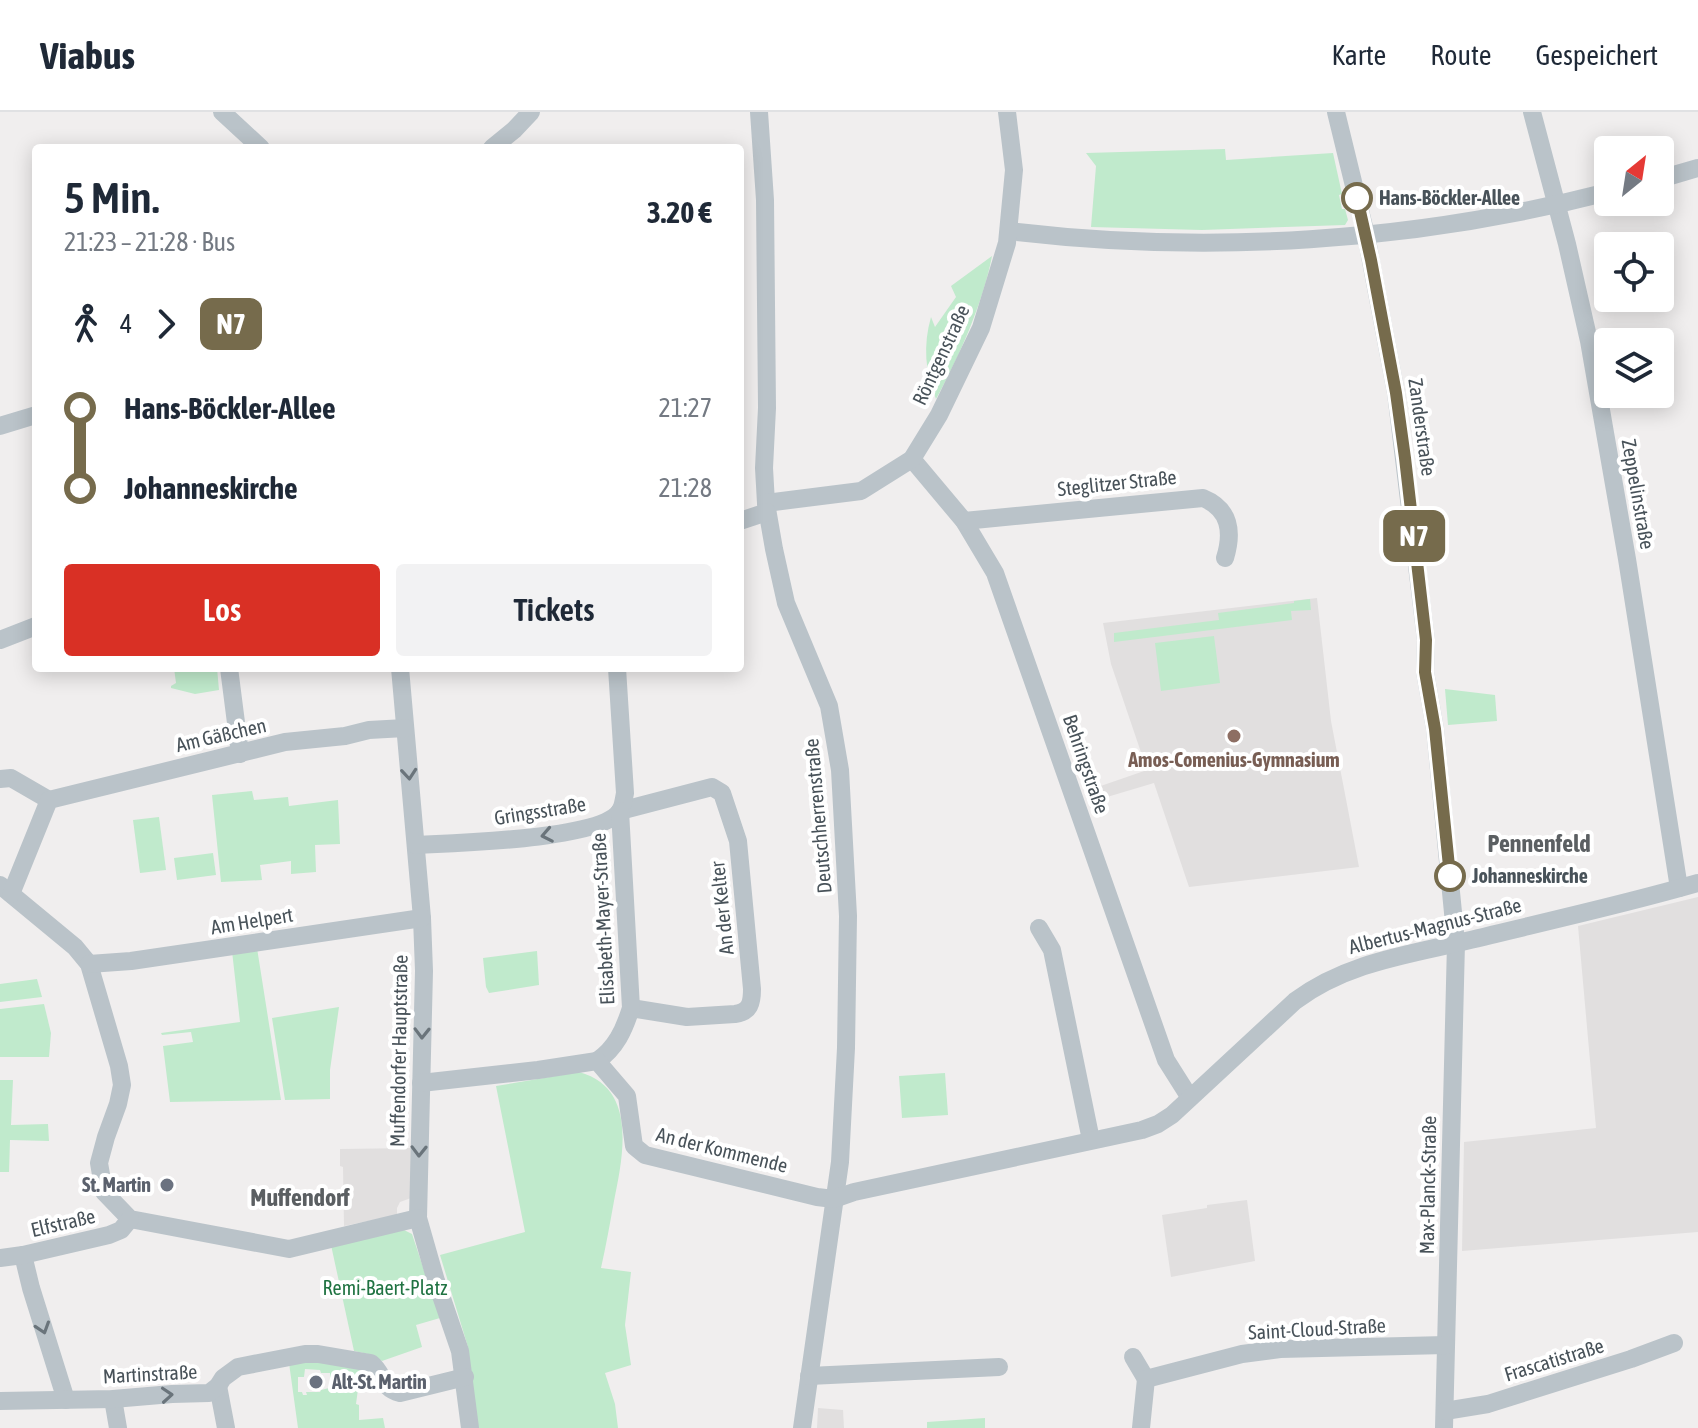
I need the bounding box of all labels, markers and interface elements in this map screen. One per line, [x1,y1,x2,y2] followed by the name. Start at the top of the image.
[40,34,135,77] text: Viabus
[1332,39,1386,71] text: Karte
[1430,39,1491,71] text: Route
[1535,39,1658,71] text: Gespeichert
[1594,136,1674,216] north arrow
[1594,136,1674,408] map controls
[64,172,159,222] text: 5 Min.
[1342,183,1372,213] marker: Hans-Böckler-Allee
[1379,186,1520,209] place label: Hans-Böckler-Allee
[647,195,712,229] text: 3.20 €
[64,227,235,257] text: 21:23 – 21:28 · Bus
[1594,232,1674,312] button: locate
[907,301,974,409] street label: Röntgenstraße
[64,302,108,346] icon: walk
[144,302,188,346] icon: forward
[216,308,246,340] text: N7
[120,309,132,339] text: 4
[1594,328,1674,408] button: layers
[1404,377,1441,477] street label: Zanderstraße
[124,391,336,425] text: Hans-Böckler-Allee
[658,393,712,423] text: 21:27
[1617,437,1660,551] street label: Zeppelinstraße
[1056,465,1178,500] street label: Steglitzer Straße
[124,471,298,505] text: Johanneskirche
[658,473,712,503] text: 21:28
[1378,510,1450,562] line badge: N7
[1399,520,1429,552] text: N7
[64,564,380,656] button: Los
[396,564,712,656] button: Tickets
[1059,711,1114,816] street label: Behringstraße
[173,713,268,756] street label: Am Gäßchen
[1225,727,1243,745] marker: Amos-Comenius-Gymnasium
[799,738,836,894] street label: Deutschherrenstraße
[1127,748,1340,771] place label: Amos-Comenius-Gymnasium
[400,768,417,781] one-way arrow
[492,792,587,829] street label: Gringsstraße
[541,826,554,843] one-way arrow
[1487,830,1591,857] district label: Pennenfeld
[587,833,618,1005] street label: Elisabeth-Mayer-Straße
[705,859,738,956] street label: An der Kelter
[1435,861,1465,891] marker: Johanneskirche
[1471,864,1588,887] place label: Johanneskirche
[1346,893,1524,958] street label: Albertus-Magnus-Straße
[209,903,295,938] street label: Am Helpert
[385,955,412,1147] street label: Muffendorfer Hauptstraße
[413,1027,430,1040] one-way arrow
[1415,1116,1440,1254] street label: Max-Planck-Straße
[654,1122,790,1177] street label: An der Kommende
[410,1145,428,1158] one-way arrow
[82,1173,151,1196] place label: St. Martin
[158,1176,176,1194] marker: St. Martin
[250,1184,350,1211] district label: Muffendorf
[28,1204,97,1241] street label: Elfstraße
[323,1276,447,1299] park label: Remi-Baert-Platz
[1248,1313,1386,1344] street label: Saint-Cloud-Straße
[34,1320,50,1334] one-way arrow
[1501,1334,1606,1386] street label: Frascatistraße
[102,1360,198,1387] street label: Martinstraße
[331,1370,427,1393] place label: Alt-St. Martin
[307,1373,325,1391] marker: Alt-St. Martin
[161,1387,174,1404] one-way arrow

